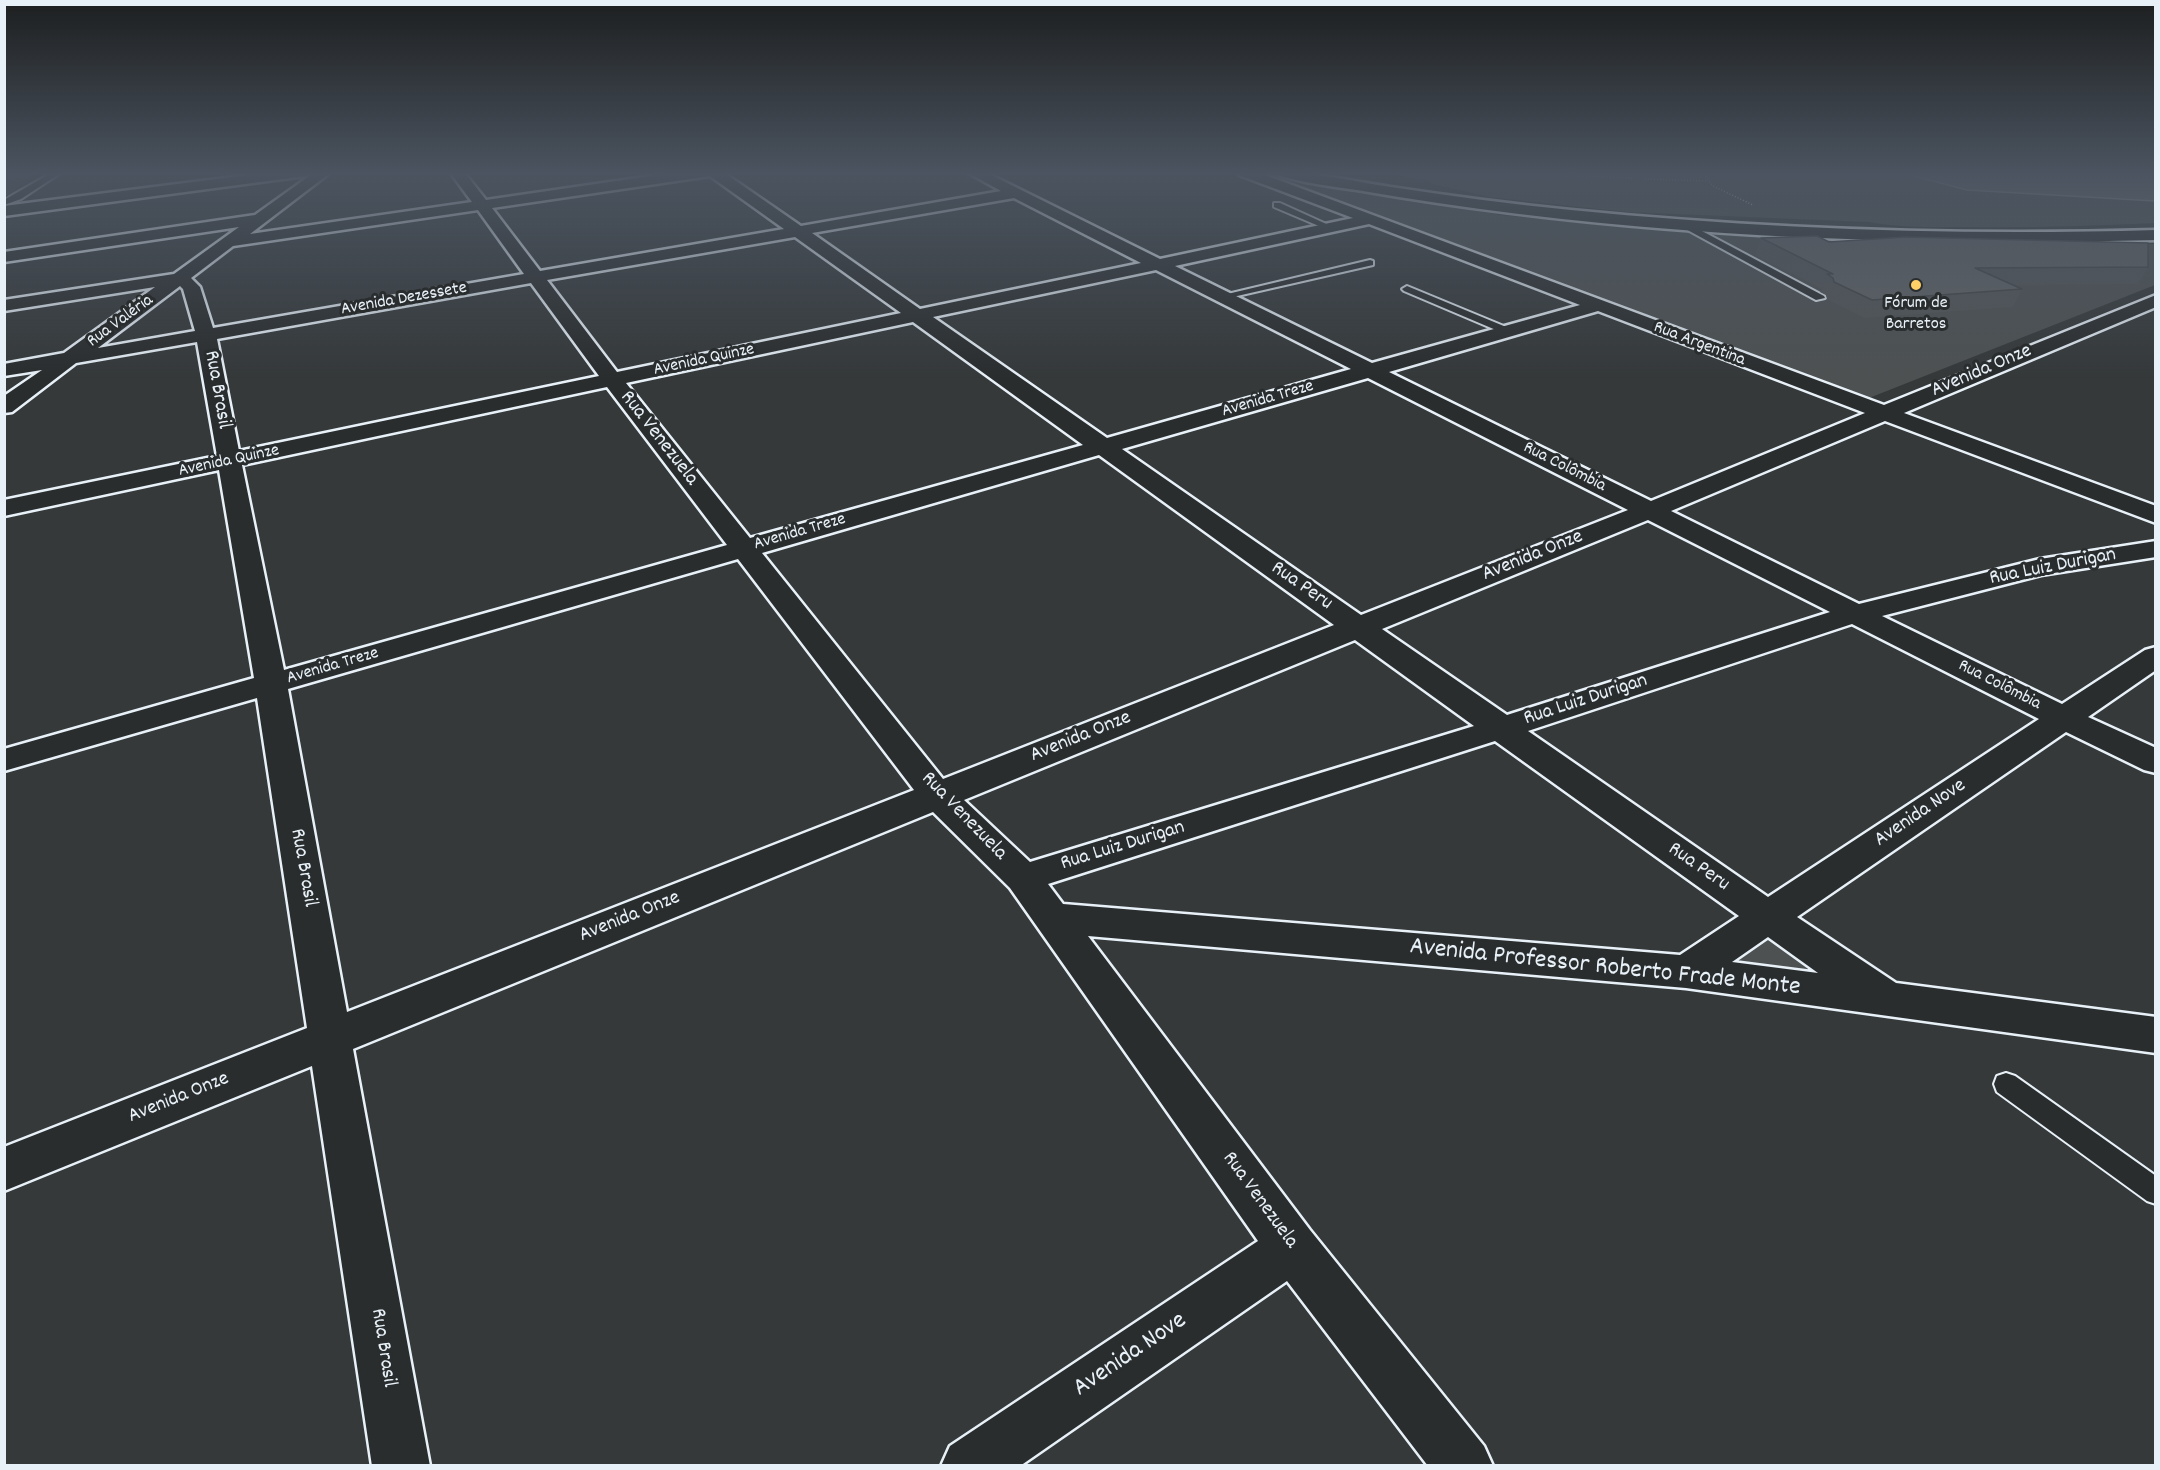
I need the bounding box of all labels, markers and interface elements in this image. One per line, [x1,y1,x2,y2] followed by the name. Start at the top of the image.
[339,278,469,322] street label: Avenida Dezessete
[1909,278,1923,292] marker: Fórum de Barretos
[84,291,158,353] street label: Rua Valéria
[1884,294,1948,336] place label: Fórum de Barretos
[1650,318,1748,372] street label: Rua Argentina
[652,340,756,382] street label: Avenida Quinze
[1928,340,2036,404] street label: Avenida Onze
[197,349,235,431] street label: Rua Brasil
[1220,377,1316,423] street label: Avenida Treze
[613,387,703,491] street label: Rua Venezuela
[1519,438,1609,498] street label: Rua Colômbia
[177,441,281,483] street label: Avenida Quinze
[752,510,848,556] street label: Avenida Treze
[1479,525,1587,589] street label: Avenida Onze
[1988,543,2118,593] street label: Rua Luiz Durigan
[1265,557,1337,617] street label: Rua Peru
[285,644,381,690] street label: Avenida Treze
[1954,656,2044,716] street label: Rua Colômbia
[1521,669,1651,733] street label: Rua Luiz Durigan
[1027,706,1135,770] street label: Avenida Onze
[915,767,1011,867] street label: Rua Venezuela
[1870,774,1972,854] street label: Avenida Nove
[1058,816,1188,878] street label: Rua Luiz Durigan
[283,827,321,909] street label: Rua Brasil
[1662,838,1734,898] street label: Rua Peru
[576,886,684,950] street label: Avenida Onze
[1408,933,1802,1005] street label: Avenida Professor Roberto Frade Monte
[125,1067,233,1131] street label: Avenida Onze
[1215,1148,1303,1254] street label: Rua Venezuela
[363,1307,401,1389] street label: Rua Brasil
[1068,1307,1194,1405] street label: Avenida Nove

